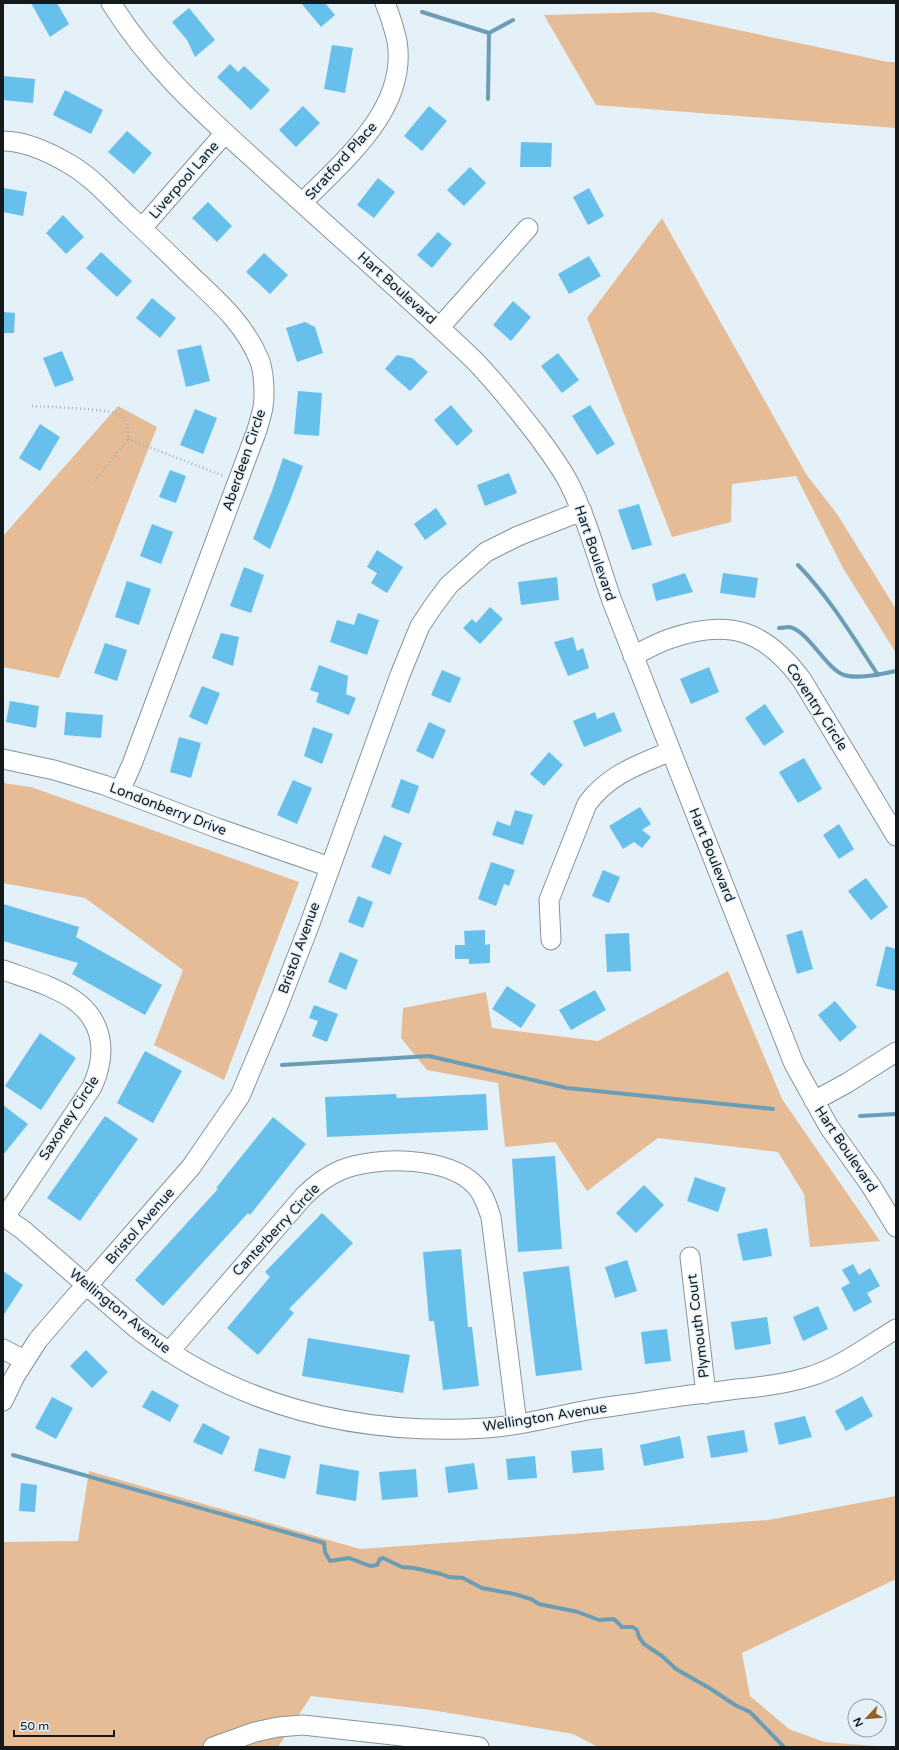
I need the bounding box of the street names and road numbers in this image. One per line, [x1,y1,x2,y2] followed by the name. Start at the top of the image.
[302,118,381,204] street label: Stratford Place
[146,138,222,222] street label: Liverpool Lane
[354,248,440,328] street label: Hart Boulevard
[219,407,269,513] street label: Aberdeen Circle
[571,503,619,603] street label: Hart Boulevard
[782,660,852,754] street label: Coventry Circle
[107,779,229,839] street label: Londonberry Drive
[685,805,739,905] street label: Hart Boulevard
[275,900,323,996] street label: Bristol Avenue
[35,1073,103,1163] street label: Saxoney Circle
[811,1103,881,1195] street label: Hart Boulevard
[229,1180,323,1280] street label: Canterberry Circle
[102,1184,178,1268] street label: Bristol Avenue
[66,1265,174,1357] street label: Wellington Avenue
[683,1272,713,1379] street label: Plymouth Court
[482,1399,608,1435] street label: Wellington Avenue

